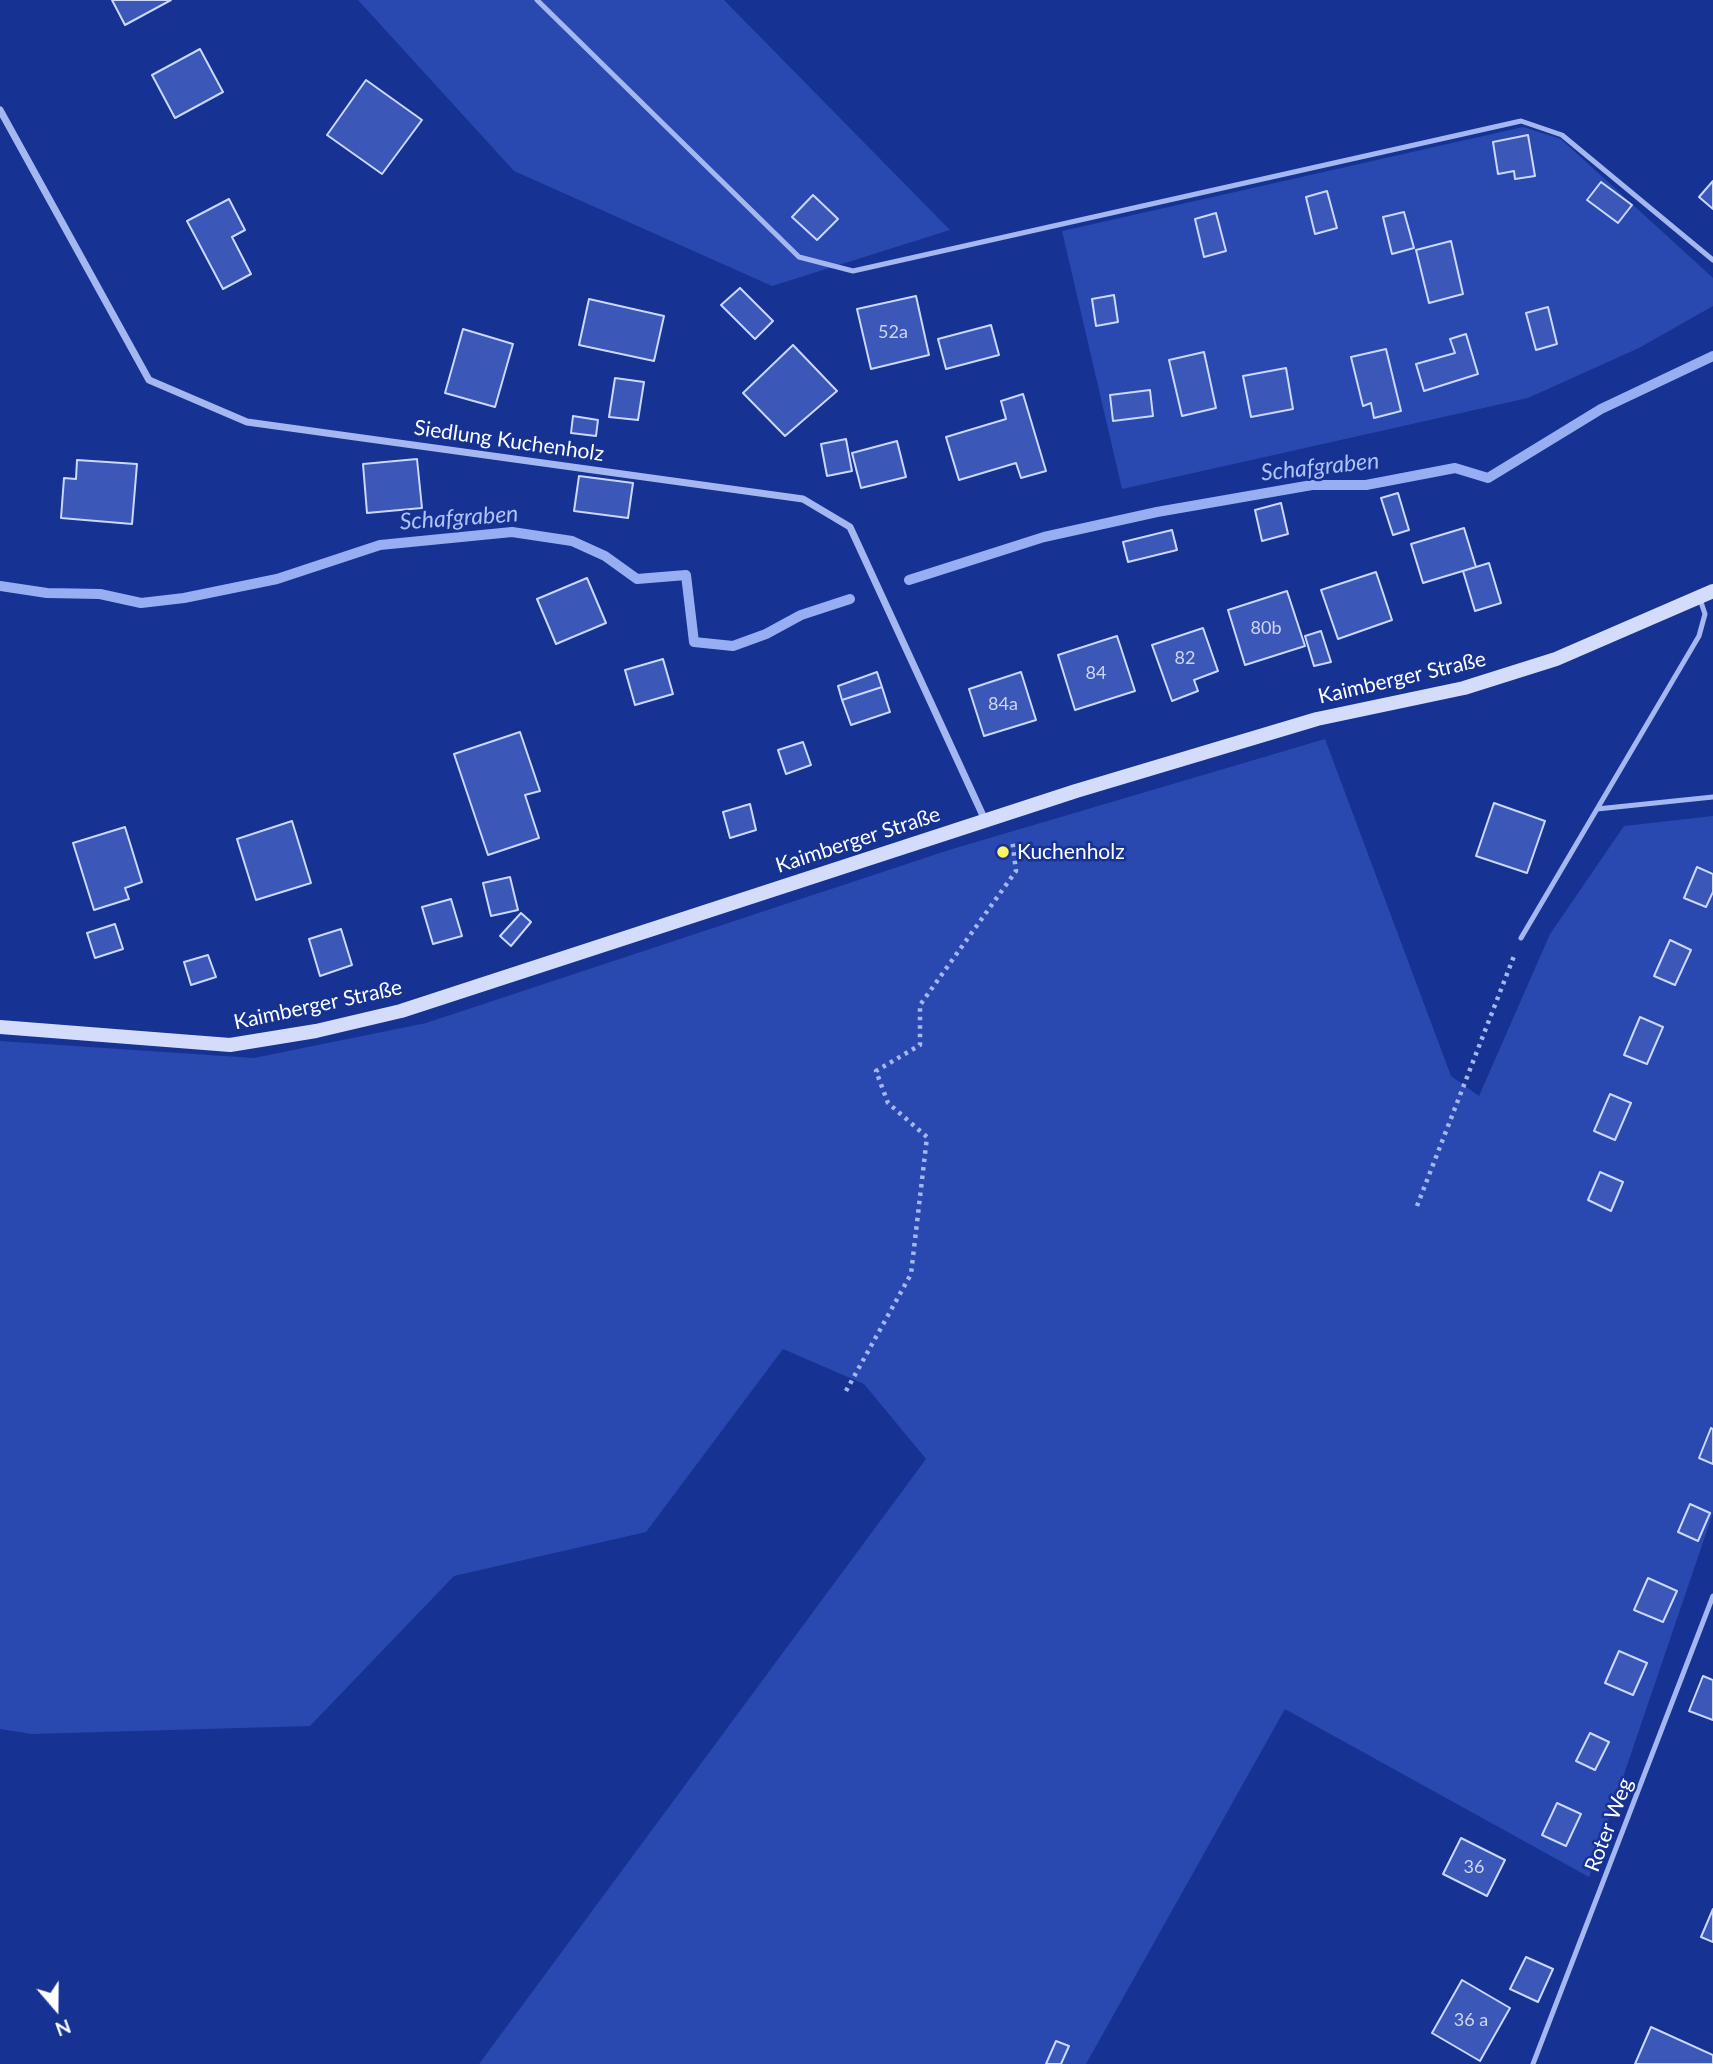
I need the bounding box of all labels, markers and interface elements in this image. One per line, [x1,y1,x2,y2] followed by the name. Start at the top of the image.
[878,321,908,343] house number: 52a
[412,415,606,467] street label: Siedlung Kuchenholz
[1259,447,1381,487] water label: Schafgraben
[399,500,519,536] water label: Schafgraben
[1251,617,1281,639] house number: 80b
[1316,646,1488,710] street label: Kaimberger Straße
[1175,647,1195,669] house number: 82
[1086,662,1106,684] house number: 84
[988,693,1018,715] house number: 84a
[773,802,943,878] street label: Kaimberger Straße
[1017,839,1125,865] place label: Kuchenholz
[995,844,1011,860] marker: Kuchenholz
[232,975,404,1035] street label: Kaimberger Straße
[1580,1775,1638,1875] street label: Roter Weg
[1464,1856,1484,1878] house number: 36
[21,1973,91,2043] north arrow
[1454,2009,1488,2031] house number: 36 a
[53,2015,74,2042] text: N

